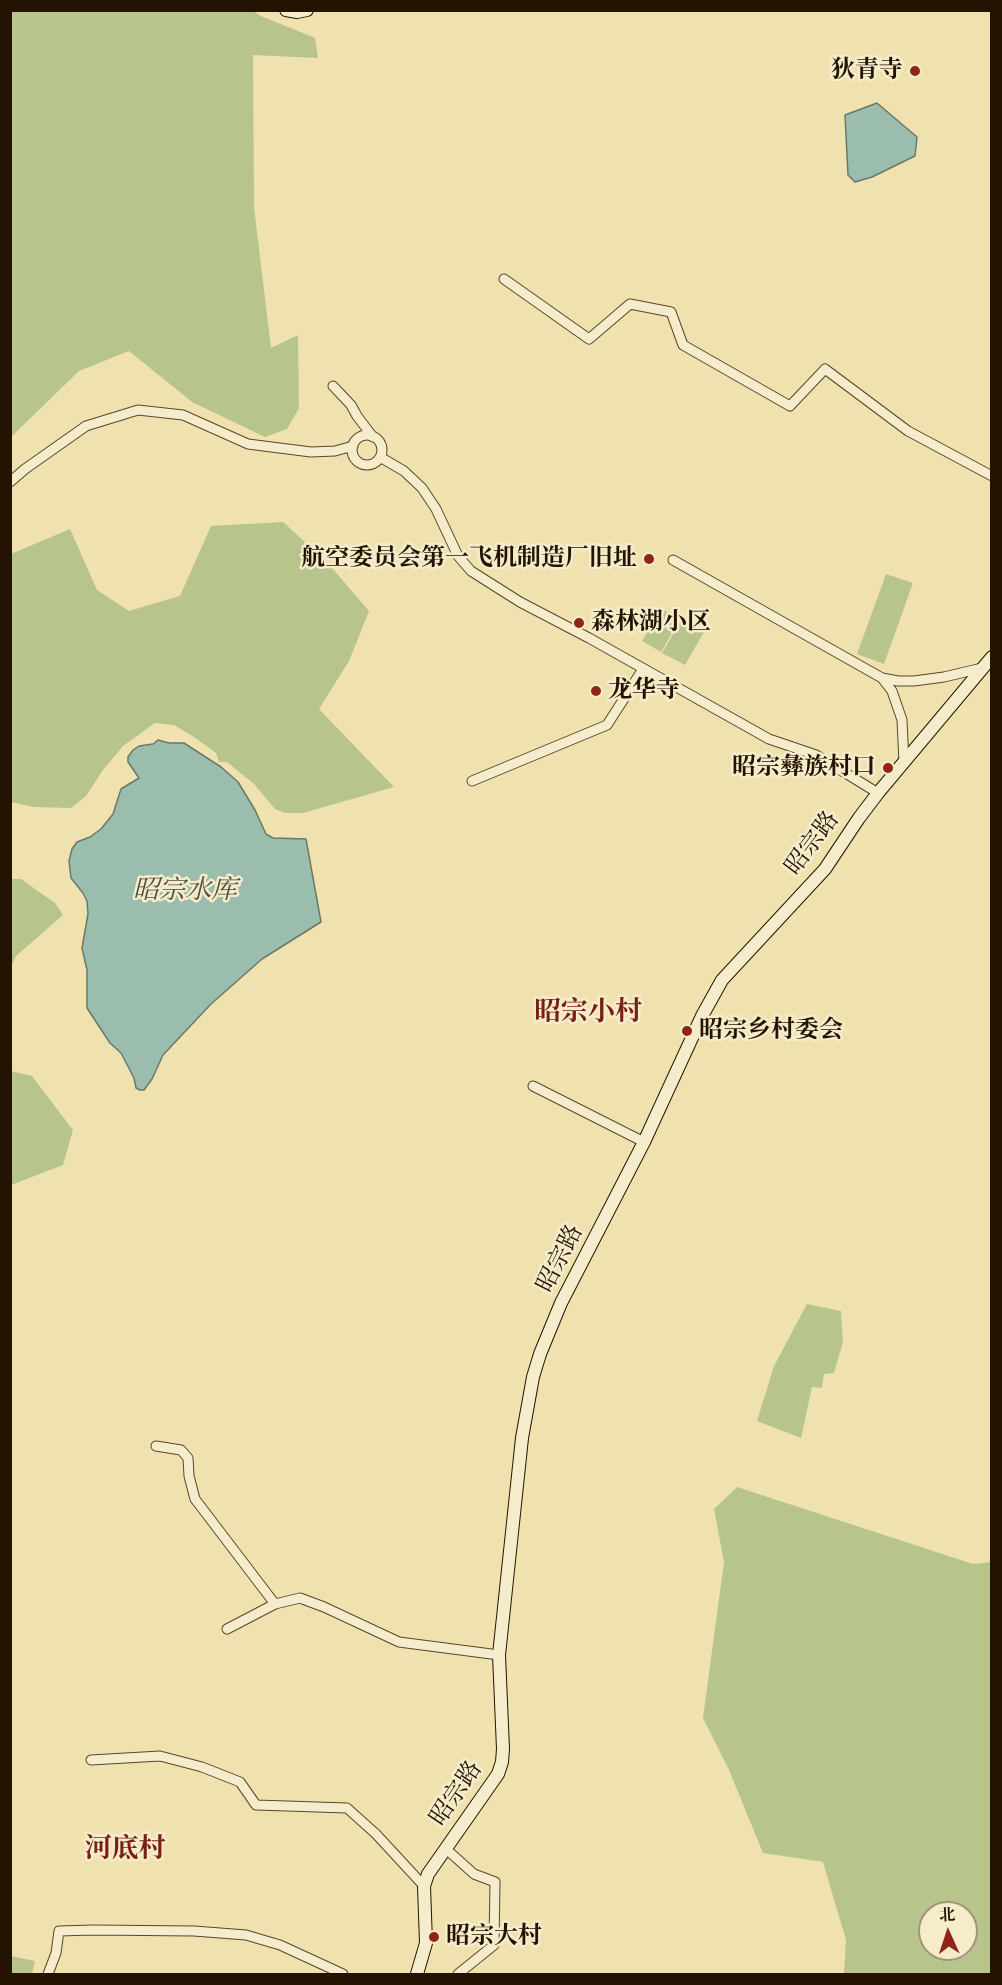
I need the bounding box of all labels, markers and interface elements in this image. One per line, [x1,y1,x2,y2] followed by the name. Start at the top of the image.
[831,57,903,85] place label: 狄青寺
[908,64,922,78] marker: 狄青寺
[301,545,637,573] place label: 航空委员会第一飞机制造厂旧址
[642,552,656,566] marker: 航空委员会第一飞机制造厂旧址
[591,609,711,637] place label: 森林湖小区
[572,616,586,630] marker: 森林湖小区
[608,677,680,705] place label: 龙华寺
[589,684,603,698] marker: 龙华寺
[732,754,876,782] place label: 昭宗彝族村口
[881,761,895,775] marker: 昭宗彝族村口
[780,807,846,881] street label: 昭宗路
[133,876,237,908] water label: 昭宗水库
[534,998,642,1030] district label: 昭宗小村
[699,1017,843,1045] place label: 昭宗乡村委会
[680,1024,694,1038] marker: 昭宗乡村委会
[532,1220,590,1298] street label: 昭宗路
[425,1756,489,1832] street label: 昭宗路
[85,1835,165,1867] district label: 河底村
[918,1901,978,1961] north arrow
[939,1905,956,1925] text: 北
[446,1923,542,1951] place label: 昭宗大村
[427,1930,441,1944] marker: 昭宗大村

